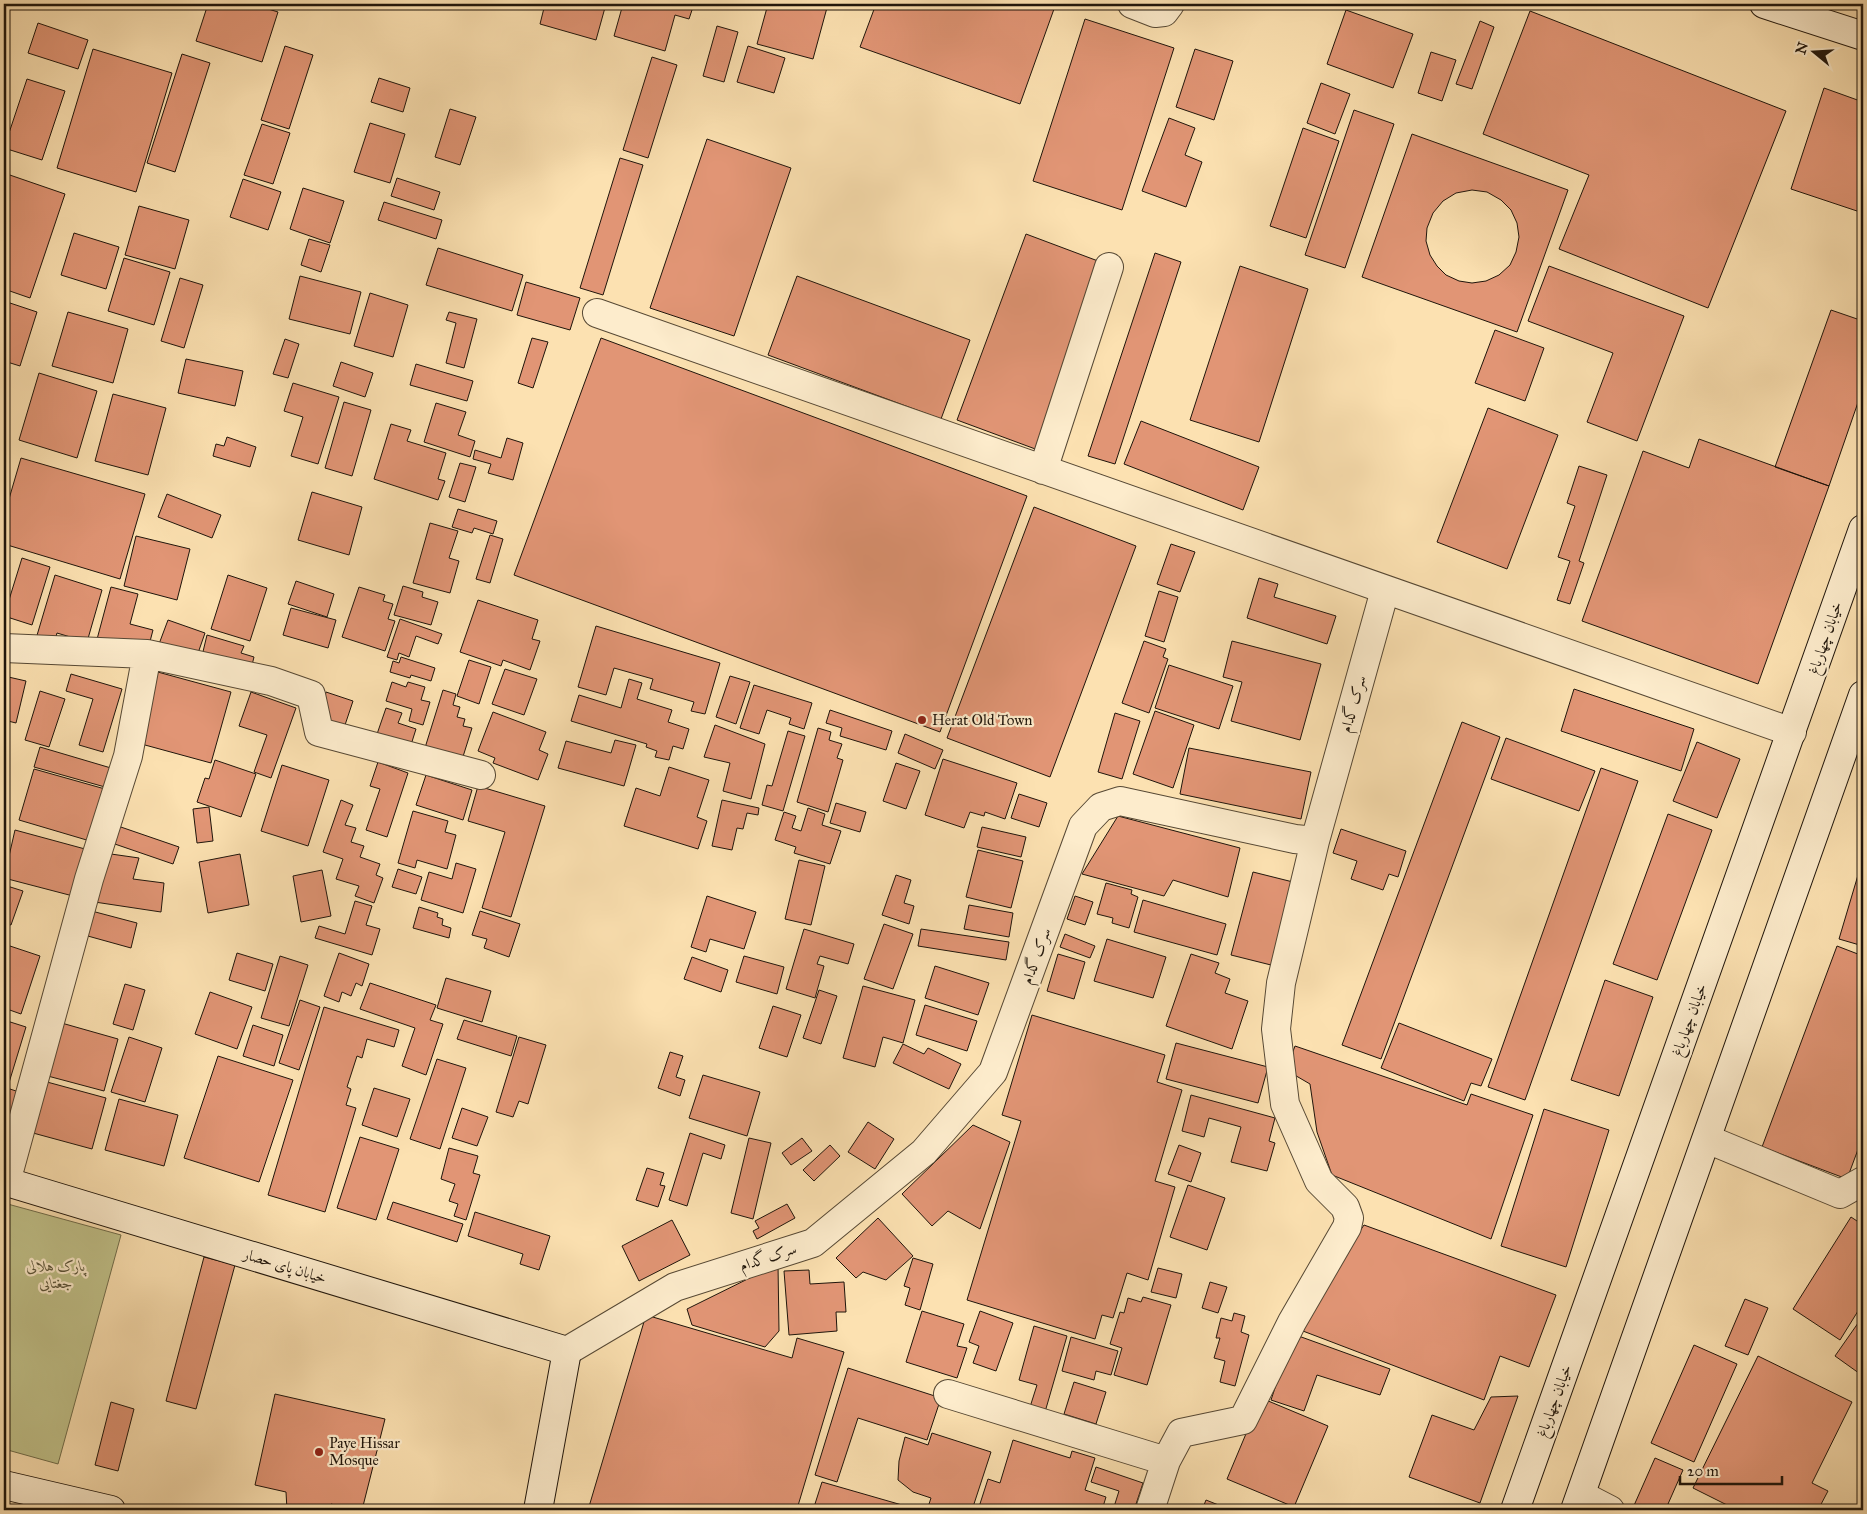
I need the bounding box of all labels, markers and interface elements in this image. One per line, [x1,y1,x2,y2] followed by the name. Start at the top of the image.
[1790,28,1840,78] north arrow
[1792,40,1812,56] text: N
[1804,599,1850,678] street label: خیابان چهارباغ
[1334,673,1374,736] street label: سرک گدام
[932,711,1032,729] place label: Herat Old Town
[916,714,928,726] marker: Herat Old Town
[1016,925,1058,988] street label: سرک گدام
[1668,981,1714,1060] street label: خیابان چهارباغ
[737,1237,800,1278] street label: سرک گدام
[239,1244,329,1289] street label: خیابان پای حصار
[26,1257,87,1293] park label: پارک هلالی جغتایی
[1533,1362,1579,1441] street label: خیابان چهارباغ
[329,1434,400,1470] place label: Paye Hissar Mosque
[313,1446,325,1458] marker: Paye Hissar Mosque
[1680,1454,1782,1486] scale bar
[1687,1462,1719,1480] text: 20 m

